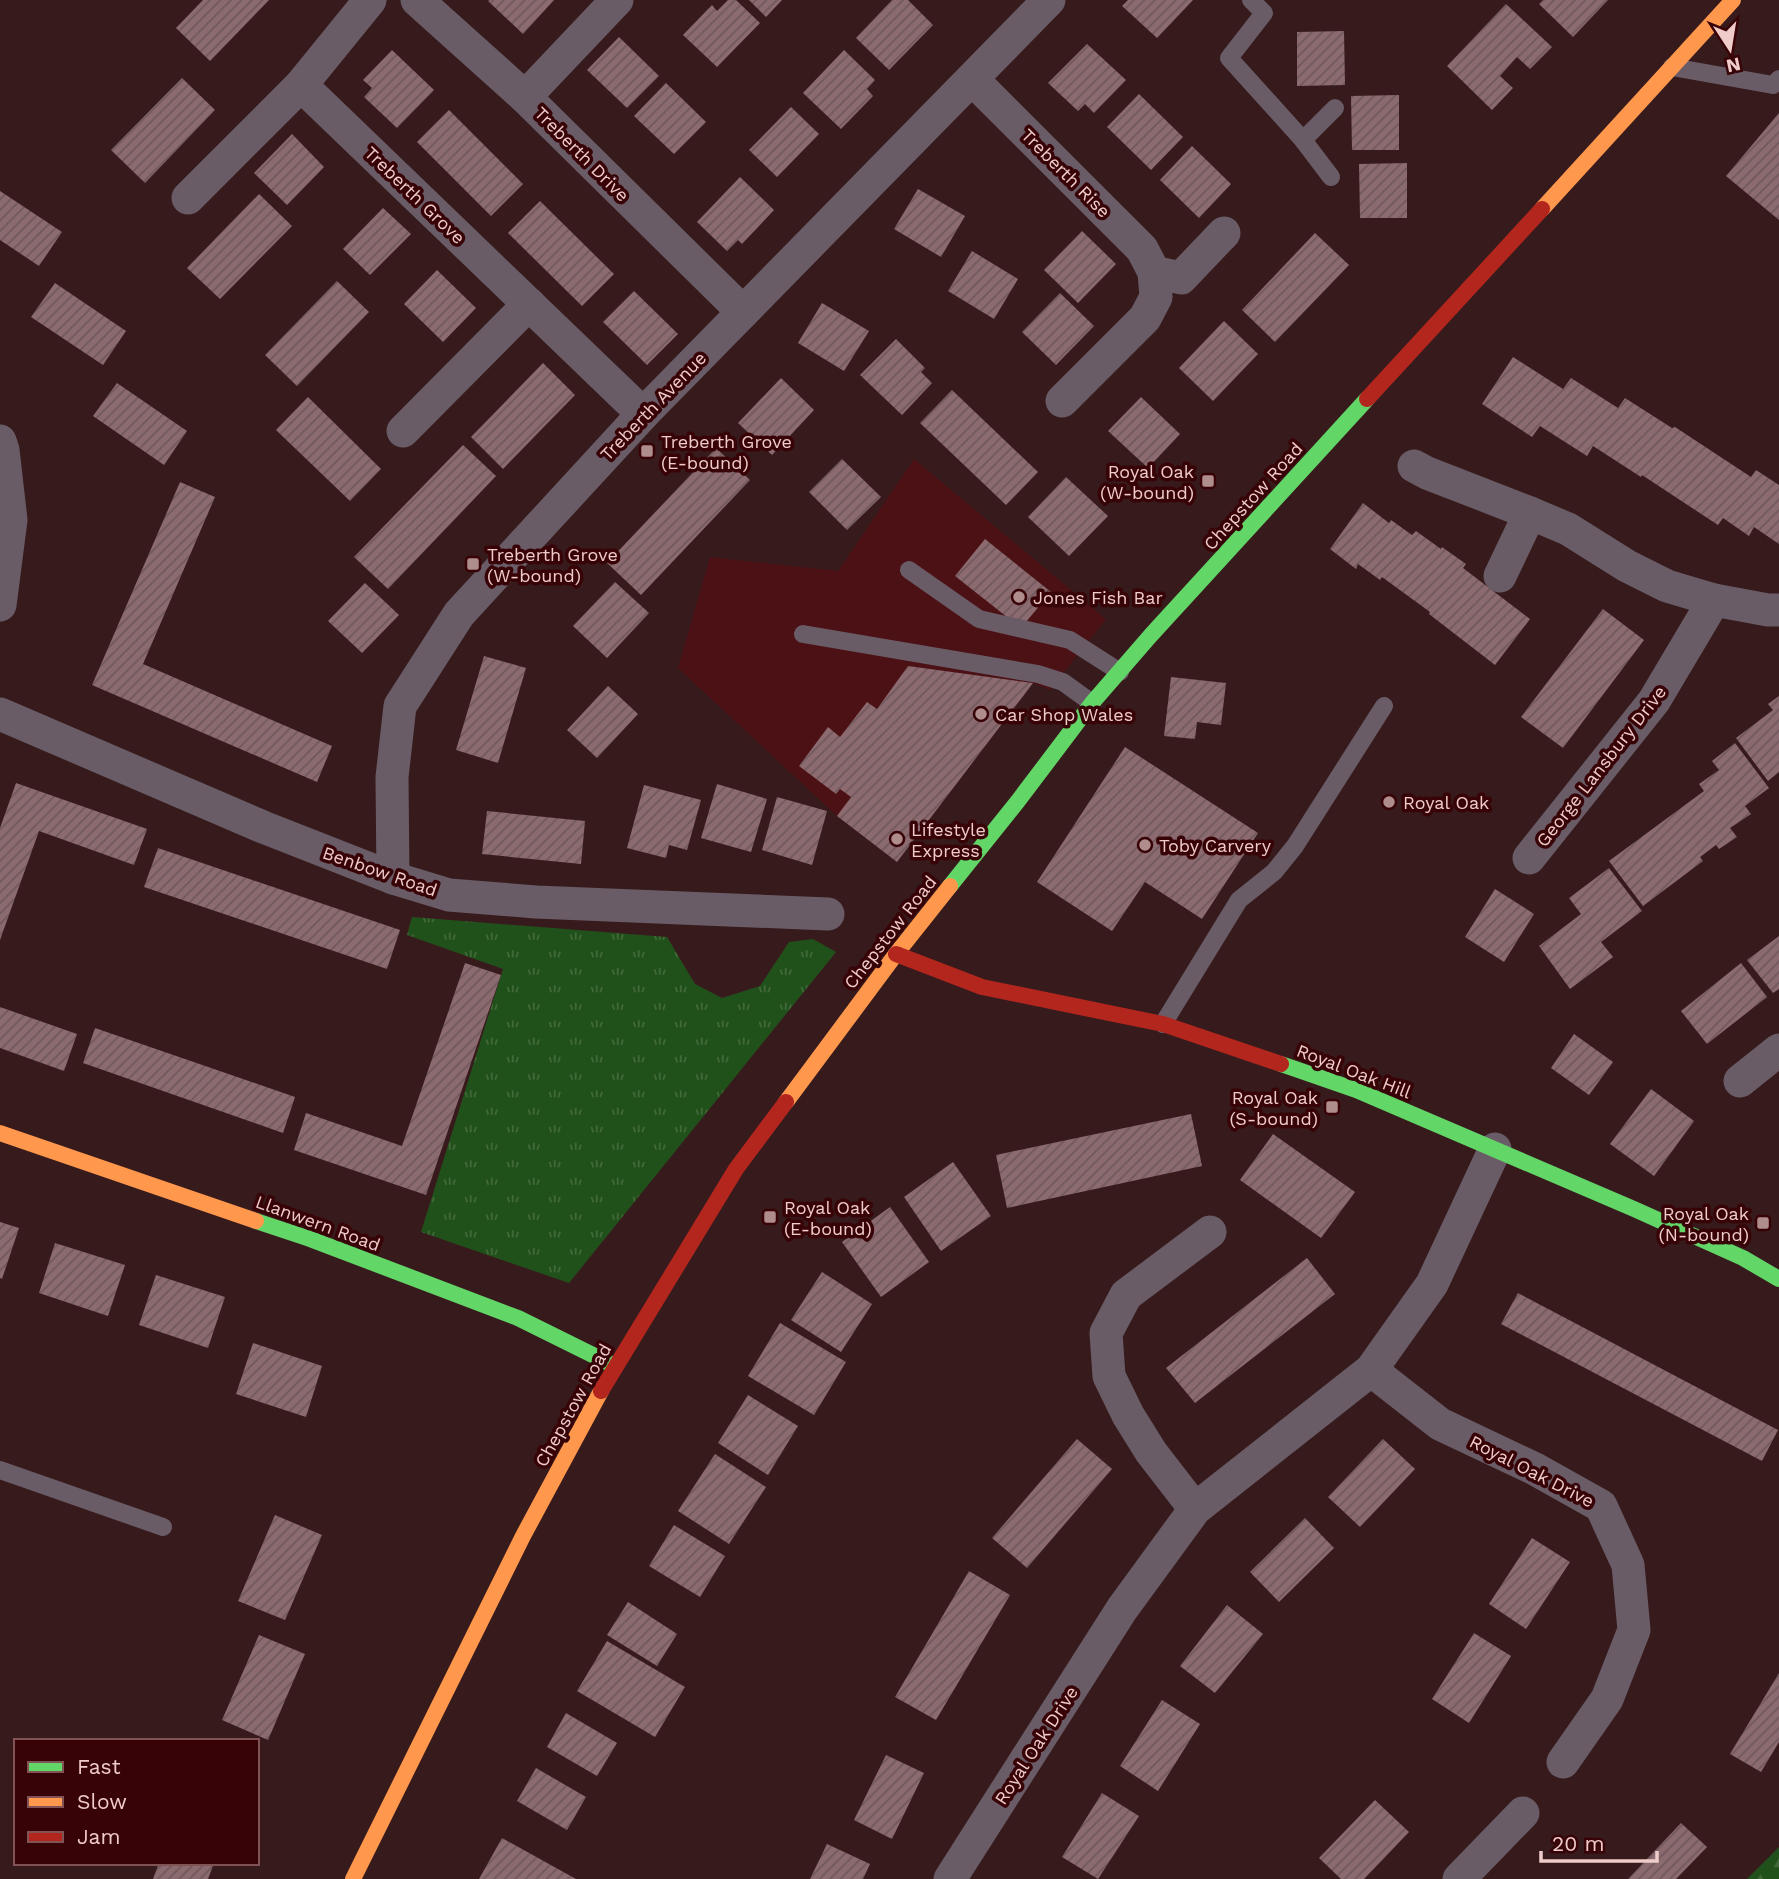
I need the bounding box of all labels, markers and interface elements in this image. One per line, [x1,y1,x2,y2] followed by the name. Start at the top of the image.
[1695,14,1765,84] north arrow
[1724,52,1743,78] text: N
[530,102,634,206] street label: Treberth Drive
[1017,124,1115,222] street label: Treberth Rise
[361,142,469,248] street label: Treberth Grove
[596,347,710,465] street label: Treberth Avenue
[661,431,792,473] place label: Treberth Grove (E-bound)
[1199,438,1307,554] street label: Chepstow Road
[639,443,655,459] marker: Treberth Grove (E-bound)
[1100,461,1194,503] place label: Royal Oak (W-bound)
[1200,473,1216,489] marker: Royal Oak (W-bound)
[487,544,618,586] place label: Treberth Grove (W-bound)
[465,556,481,572] marker: Treberth Grove (W-bound)
[1033,587,1163,608] place label: Jones Fish Bar
[1011,589,1027,605] marker: Jones Fish Bar
[1532,681,1670,851] street label: George Lansbury Drive
[995,704,1133,725] place label: Car Shop Wales
[973,706,989,722] marker: Car Shop Wales
[1403,792,1489,813] place label: Royal Oak
[1381,794,1397,810] marker: Royal Oak
[911,819,986,861] place label: Lifestyle Express
[889,831,905,847] marker: Lifestyle Express
[1159,835,1272,856] place label: Toby Carvery
[1137,837,1153,853] marker: Toby Carvery
[320,842,440,900] street label: Benbow Road
[839,871,941,993] street label: Chepstow Road
[1294,1040,1415,1103] street label: Royal Oak Hill
[1230,1087,1318,1129] place label: Royal Oak (S-bound)
[1324,1099,1340,1115] marker: Royal Oak (S-bound)
[253,1191,383,1255] street label: Llanwern Road
[784,1197,872,1239] place label: Royal Oak (E-bound)
[1659,1203,1749,1245] place label: Royal Oak (N-bound)
[762,1209,778,1225] marker: Royal Oak (E-bound)
[1755,1215,1771,1231] marker: Royal Oak (N-bound)
[531,1340,615,1470] street label: Chepstow Road
[1466,1431,1598,1511] street label: Royal Oak Drive
[990,1682,1082,1808] street label: Royal Oak Drive
[14,1739,259,1865] legend
[77,1754,121,1779] text: Fast
[77,1789,127,1814] text: Slow
[1541,1820,1656,1864] scale bar
[77,1824,120,1849] text: Jam
[1552,1831,1604,1856] text: 20 m

